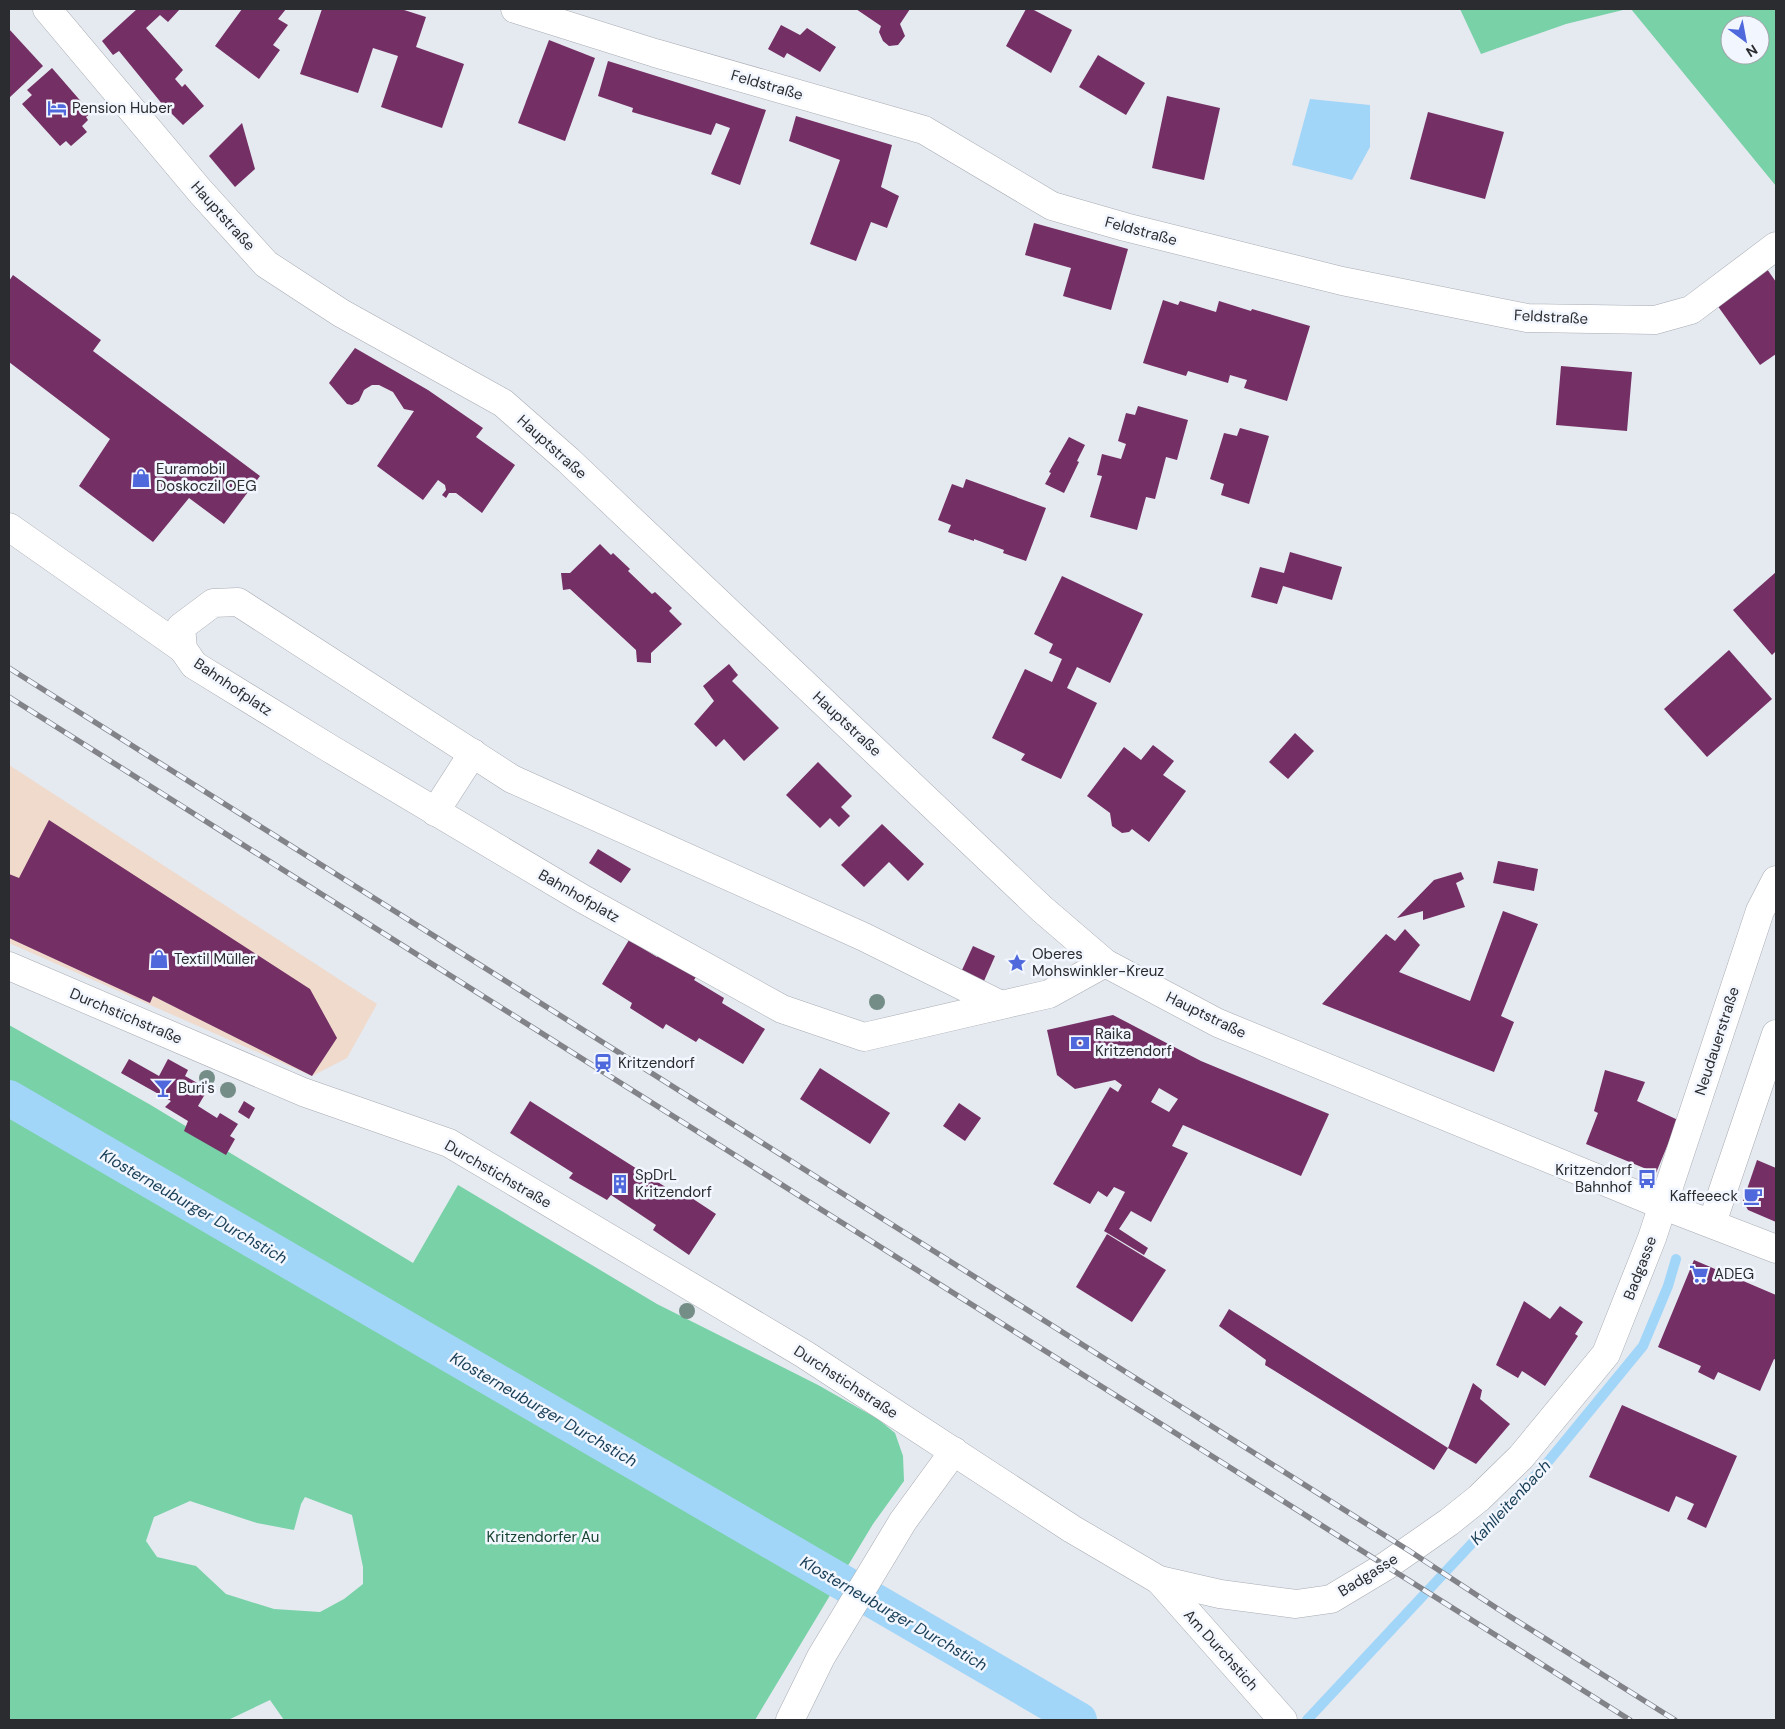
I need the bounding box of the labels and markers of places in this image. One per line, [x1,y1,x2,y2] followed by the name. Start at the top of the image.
[46,97,68,119] hotel icon: Pension Huber
[72,98,173,118] place label: Pension Huber
[156,459,257,496] place label: Euramobil Doskoczil OEG
[130,467,152,489] shop icon: Euramobil Doskoczil OEG
[1032,944,1164,981] place label: Oberes Mohswinkler-Kreuz
[148,948,170,970] shop icon: Textil Müller
[174,949,256,969] place label: Textil Müller
[1006,952,1028,974] place icon: Oberes Mohswinkler-Kreuz
[1095,1024,1172,1061] place label: Raika Kritzendorf
[1069,1032,1091,1054] bank icon: Raika Kritzendorf
[592,1052,614,1074] station icon: Kritzendorf
[618,1053,695,1073] place label: Kritzendorf
[152,1077,174,1099] bar icon: Buri's
[178,1078,215,1098] place label: Buri's
[1555,1160,1632,1197] place label: Kritzendorf Bahnhof
[635,1165,712,1202] place label: SpDrL Kritzendorf
[1636,1168,1658,1190] bus stop icon: Kritzendorf Bahnhof
[609,1173,631,1195] building icon: SpDrL Kritzendorf
[1742,1185,1764,1207] cafe icon: Kaffeeeck
[1670,1186,1738,1206] place label: Kaffeeeck
[1688,1263,1710,1285] supermarket icon: ADEG
[1714,1264,1754,1284] place label: ADEG

